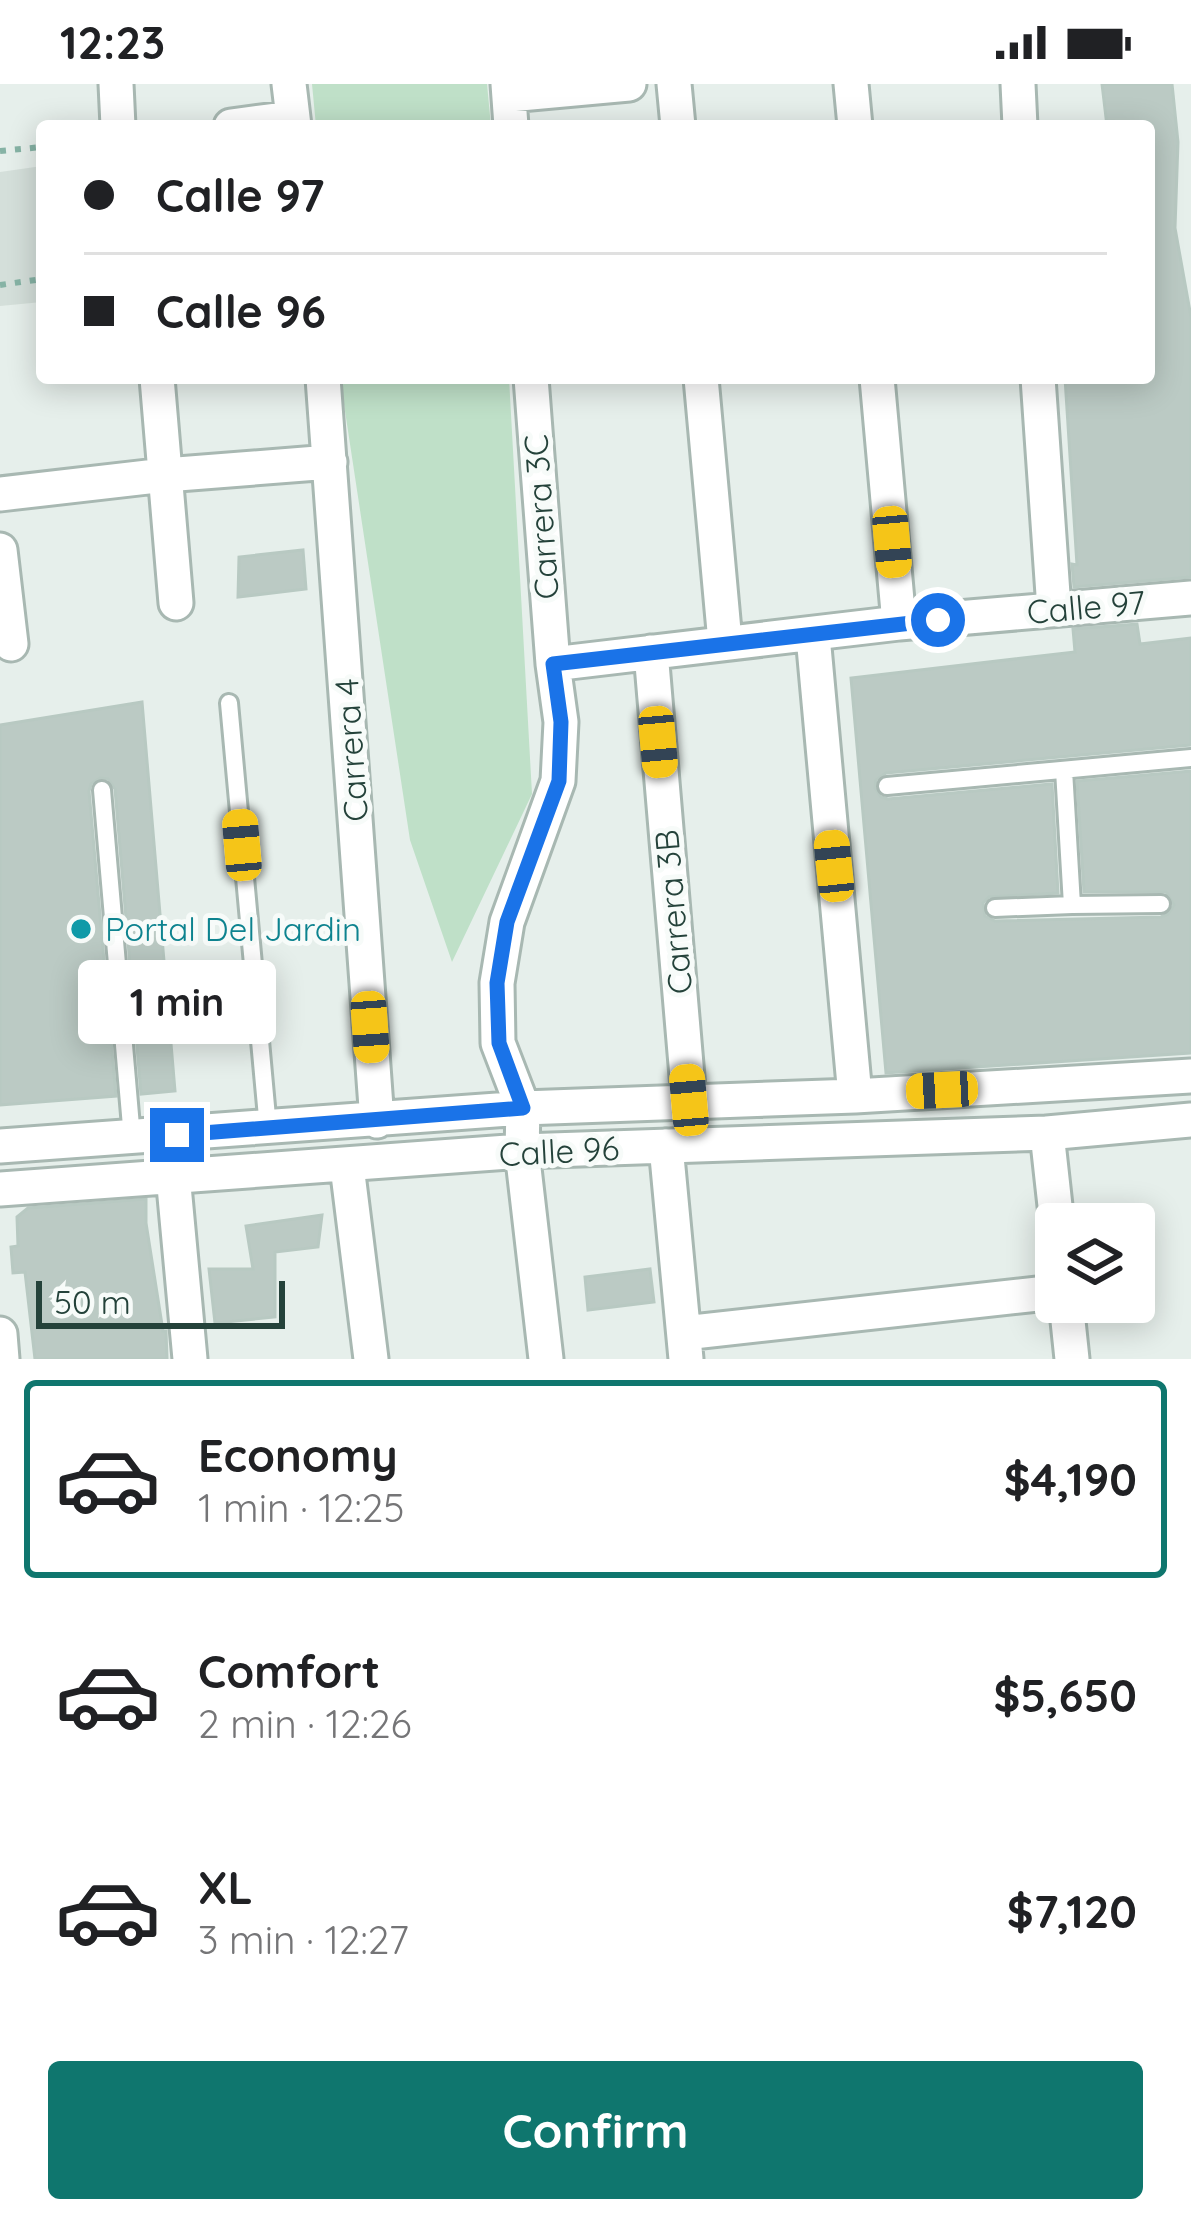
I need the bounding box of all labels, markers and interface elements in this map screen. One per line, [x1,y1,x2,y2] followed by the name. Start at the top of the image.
[60,14,165,70] text: 12:23
[156,167,324,223] text: Calle 97
[156,283,326,339] text: Calle 96
[514,433,567,601] street label: Carrera 3C
[871,505,913,579] car
[1025,581,1147,632] street label: Calle 97
[911,593,965,647] route start
[325,677,376,823] street label: Carrera 4
[637,705,679,779] car
[221,808,263,882] car
[645,828,700,996] street label: Carrera 3B
[812,828,856,904] car
[105,908,361,949] place label: Portal Del Jardin
[68,916,94,942] marker: Portal Del Jardin
[78,961,276,1045] callout: 1 min
[130,977,224,1026] text: 1 min
[350,990,390,1064] car
[668,1063,710,1137] car
[905,1070,979,1110] car
[150,1108,204,1162] route end
[498,1127,620,1174] street label: Calle 96
[1035,1203,1155,1323] map controls
[1035,1203,1155,1323] button: layers
[36,1275,285,1328] scale bar
[54,1281,131,1322] text: 50 m
[54,1425,162,1533] icon: car
[198,1427,398,1483] text: Economy
[1004,1451,1137,1507] text: $4,190
[198,1483,405,1532] text: 1 min · 12:25
[54,1641,162,1749] icon: car
[198,1643,380,1699] text: Comfort
[993,1667,1137,1723] text: $5,650
[198,1699,412,1748] text: 2 min · 12:26
[54,1857,162,1965] icon: car
[198,1859,253,1915] text: XL
[1007,1883,1137,1939] text: $7,120
[198,1915,409,1964] text: 3 min · 12:27
[48,2061,1143,2199] button: Confirm

